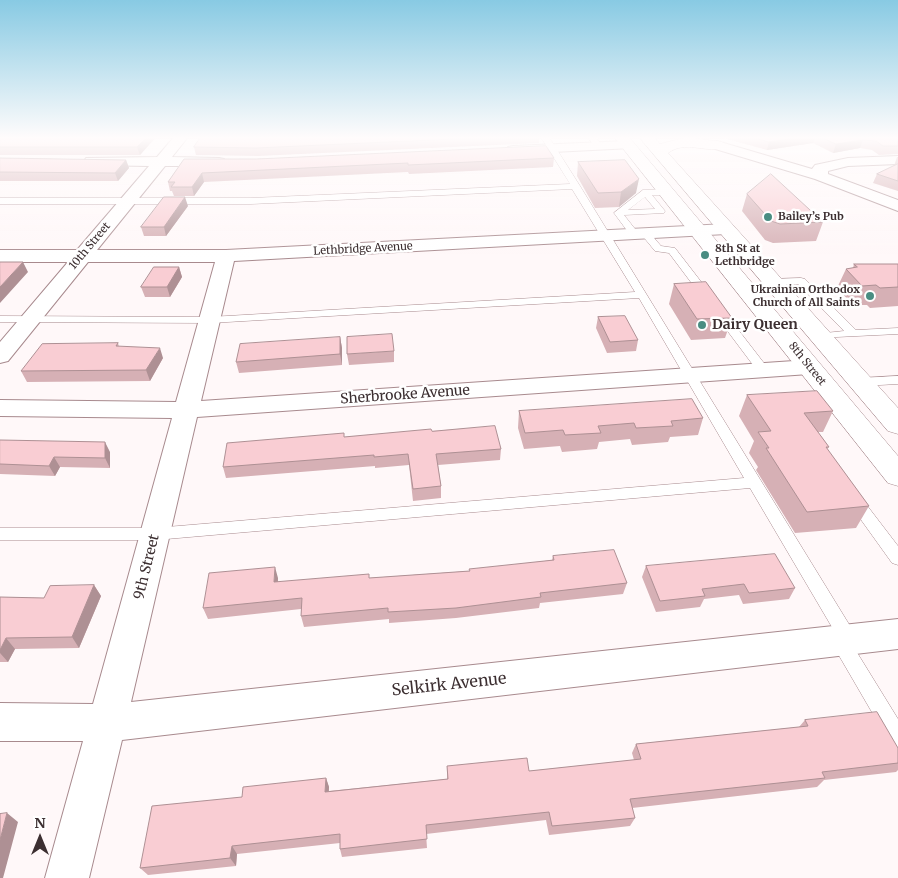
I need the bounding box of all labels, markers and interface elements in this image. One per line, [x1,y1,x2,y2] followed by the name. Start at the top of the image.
[778,210,844,224] place label: Bailey’s Pub
[762,211,774,223] marker: Bailey’s Pub
[67,220,113,272] street label: 10th Street
[313,240,413,258] street label: Lethbridge Avenue
[715,242,775,268] place label: 8th St at Lethbridge
[699,249,711,261] marker: 8th St at Lethbridge
[751,283,860,309] place label: Ukrainian Orthodox Church of All Saints
[864,290,876,302] marker: Ukrainian Orthodox Church of All Saints
[712,317,798,333] place label: Dairy Queen
[696,319,708,331] marker: Dairy Queen
[785,340,829,388] street label: 8th Street
[340,382,470,408] street label: Sherbrooke Avenue
[131,533,163,601] street label: 9th Street
[391,669,507,701] street label: Selkirk Avenue
[15,813,65,863] north arrow
[34,814,46,832] text: N

